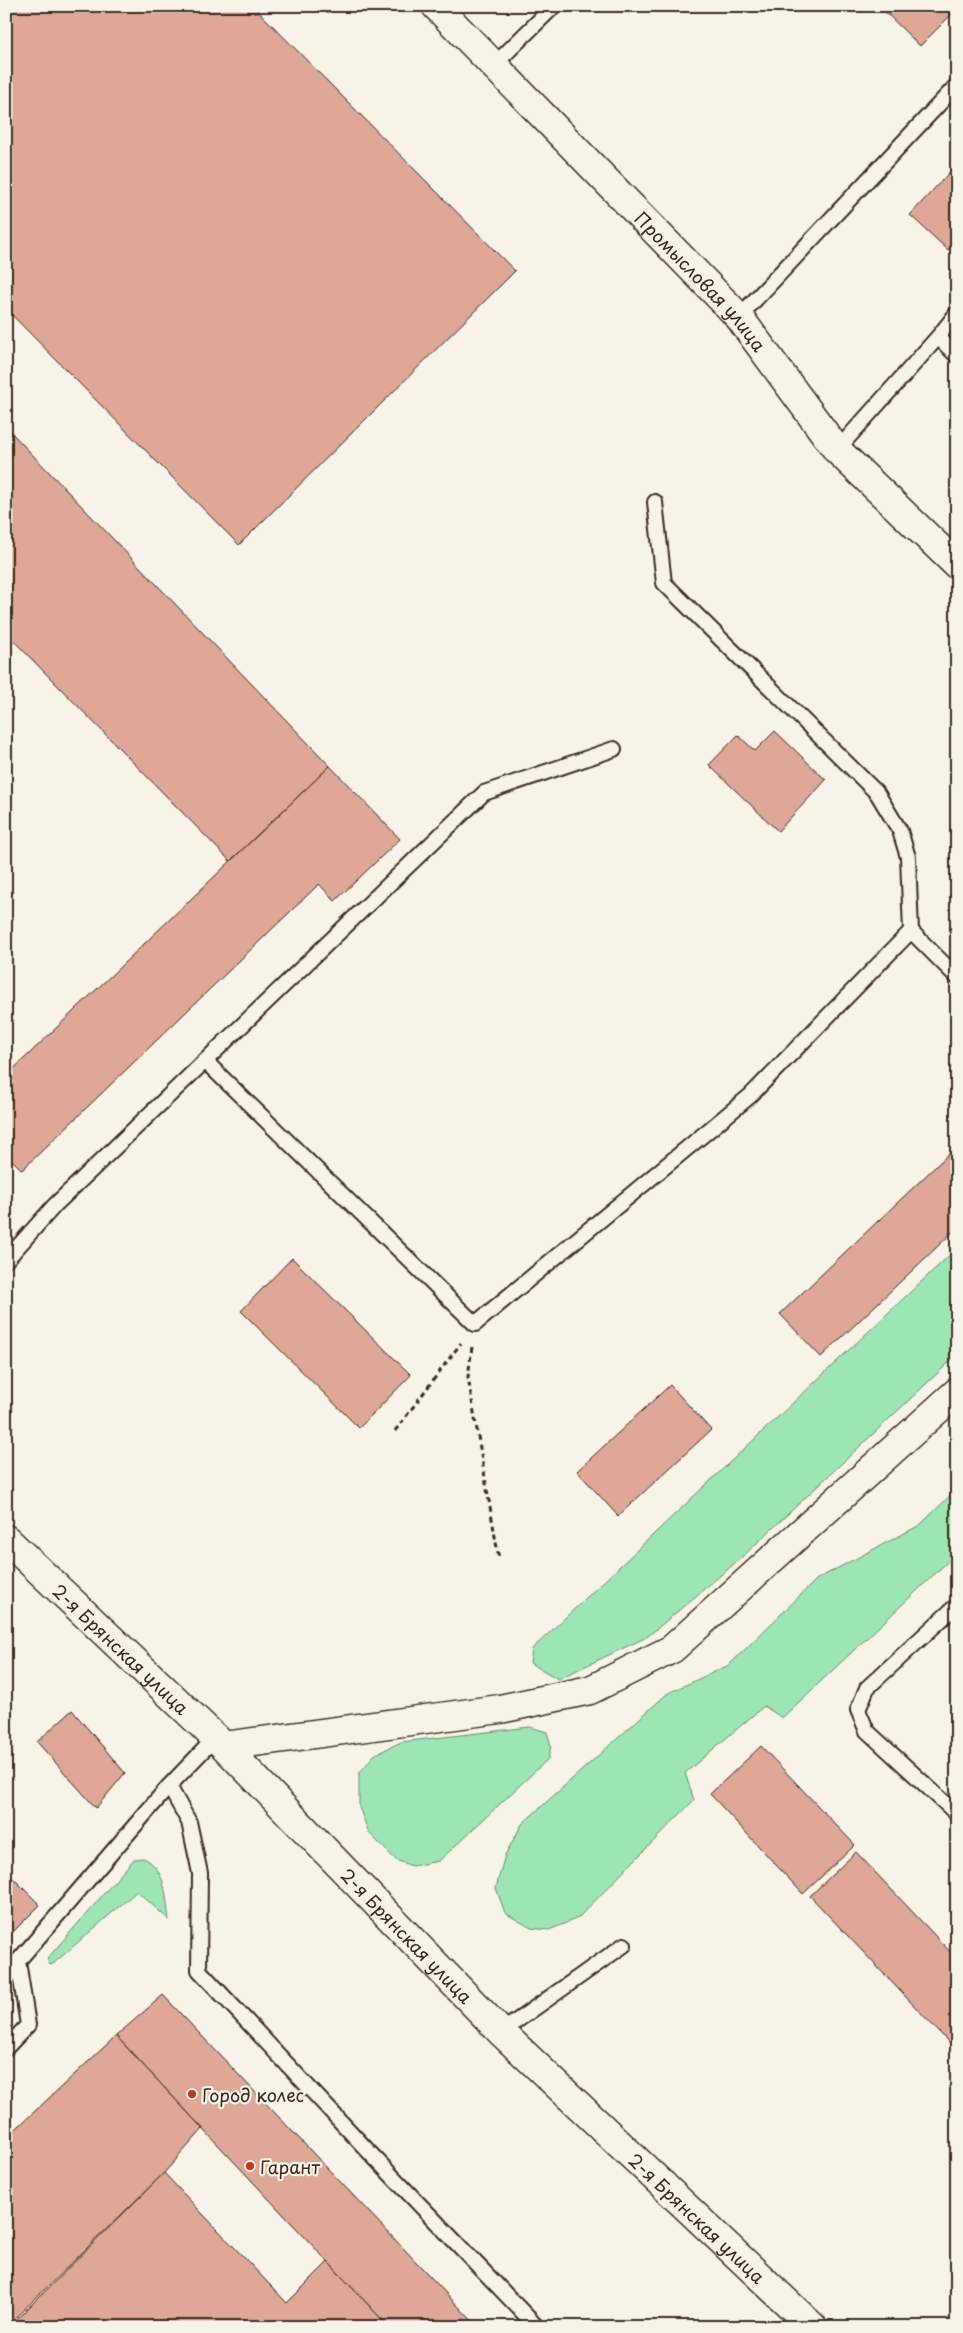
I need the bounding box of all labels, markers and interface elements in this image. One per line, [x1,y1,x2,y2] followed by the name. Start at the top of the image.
[629,205,774,357] street label: Промысловая улица
[47,1577,196,1720] street label: 2-я Брянская улица
[335,1861,480,2009] street label: 2-я Брянская улица
[202,2081,304,2108] place label: Город колес
[186,2088,198,2100] marker: Город колес
[623,2146,772,2290] street label: 2-я Брянская улица
[260,2153,320,2180] place label: Гарант
[244,2160,256,2172] marker: Гарант

